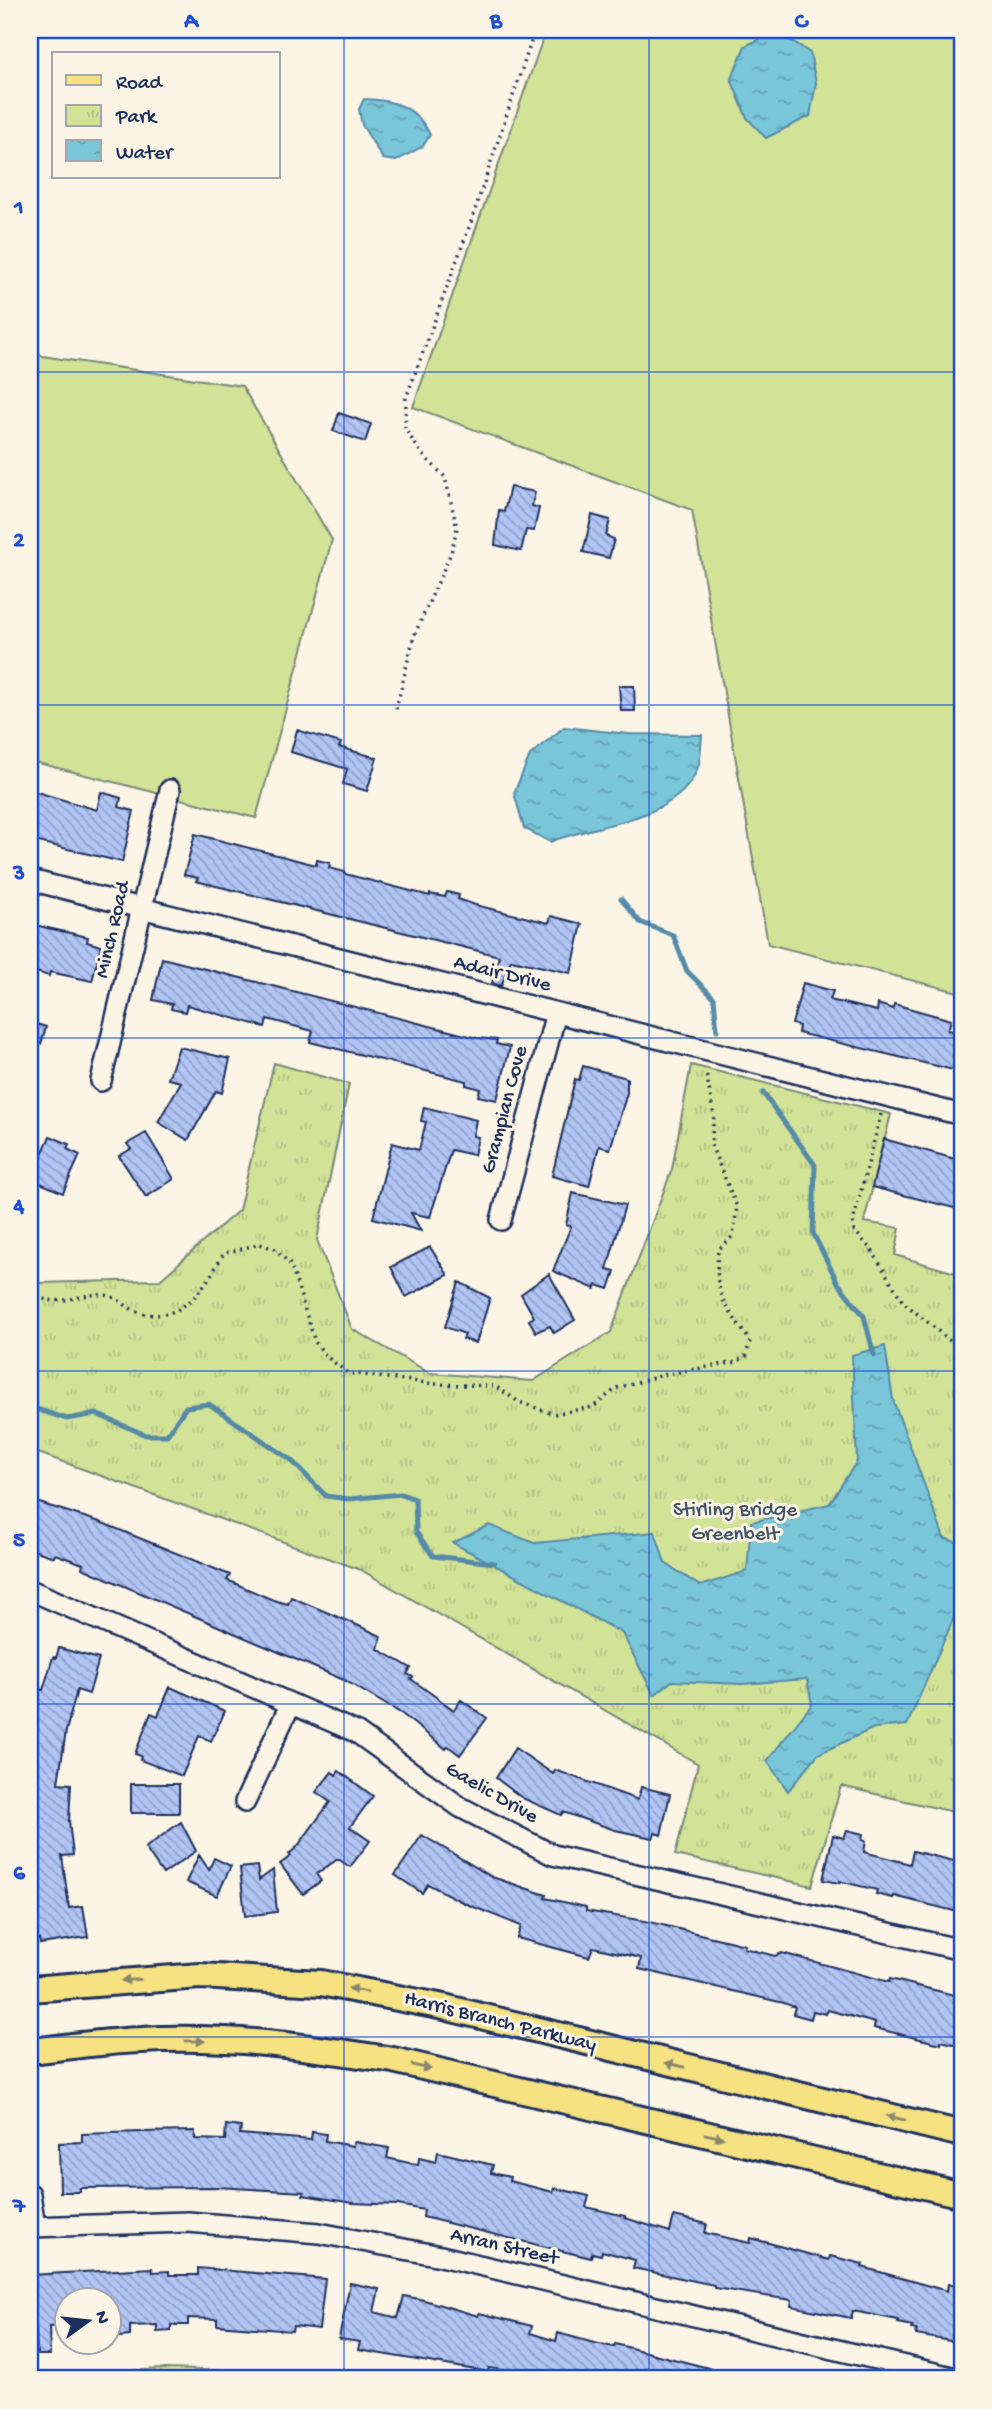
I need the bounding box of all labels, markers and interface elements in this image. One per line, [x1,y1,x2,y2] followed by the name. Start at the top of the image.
[183,9,199,36] text: A
[489,9,503,36] text: B
[795,9,810,36] text: C
[52,52,280,178] legend
[116,72,164,97] text: Road
[115,106,159,131] text: Park
[116,142,174,167] text: Water
[13,195,24,222] text: 1
[13,528,25,555] text: 2
[12,861,25,888] text: 3
[91,878,138,981] street label: Minch Road
[451,951,554,999] street label: Adair Drive
[477,1042,535,1177] street label: Grampian Cove
[13,1194,25,1221] text: 4
[673,1499,798,1548] park label: Stirling Bridge Greenbelt
[13,1528,25,1555] text: 5
[440,1757,543,1831] street label: Gaelic Drive
[13,1861,26,1888] text: 6
[120,1974,142,1985] one-way arrow
[347,1984,369,1995] one-way arrow
[401,1987,599,2059] street label: Harris Branch Parkway
[185,2035,207,2046] one-way arrow
[663,2059,685,2070] one-way arrow
[410,2062,432,2073] one-way arrow
[885,2112,907,2123] one-way arrow
[703,2131,725,2142] one-way arrow
[12,2194,26,2221] text: 7
[448,2223,563,2273] street label: Arran Street
[52,2286,122,2356] north arrow
[88,2309,114,2326] text: N

